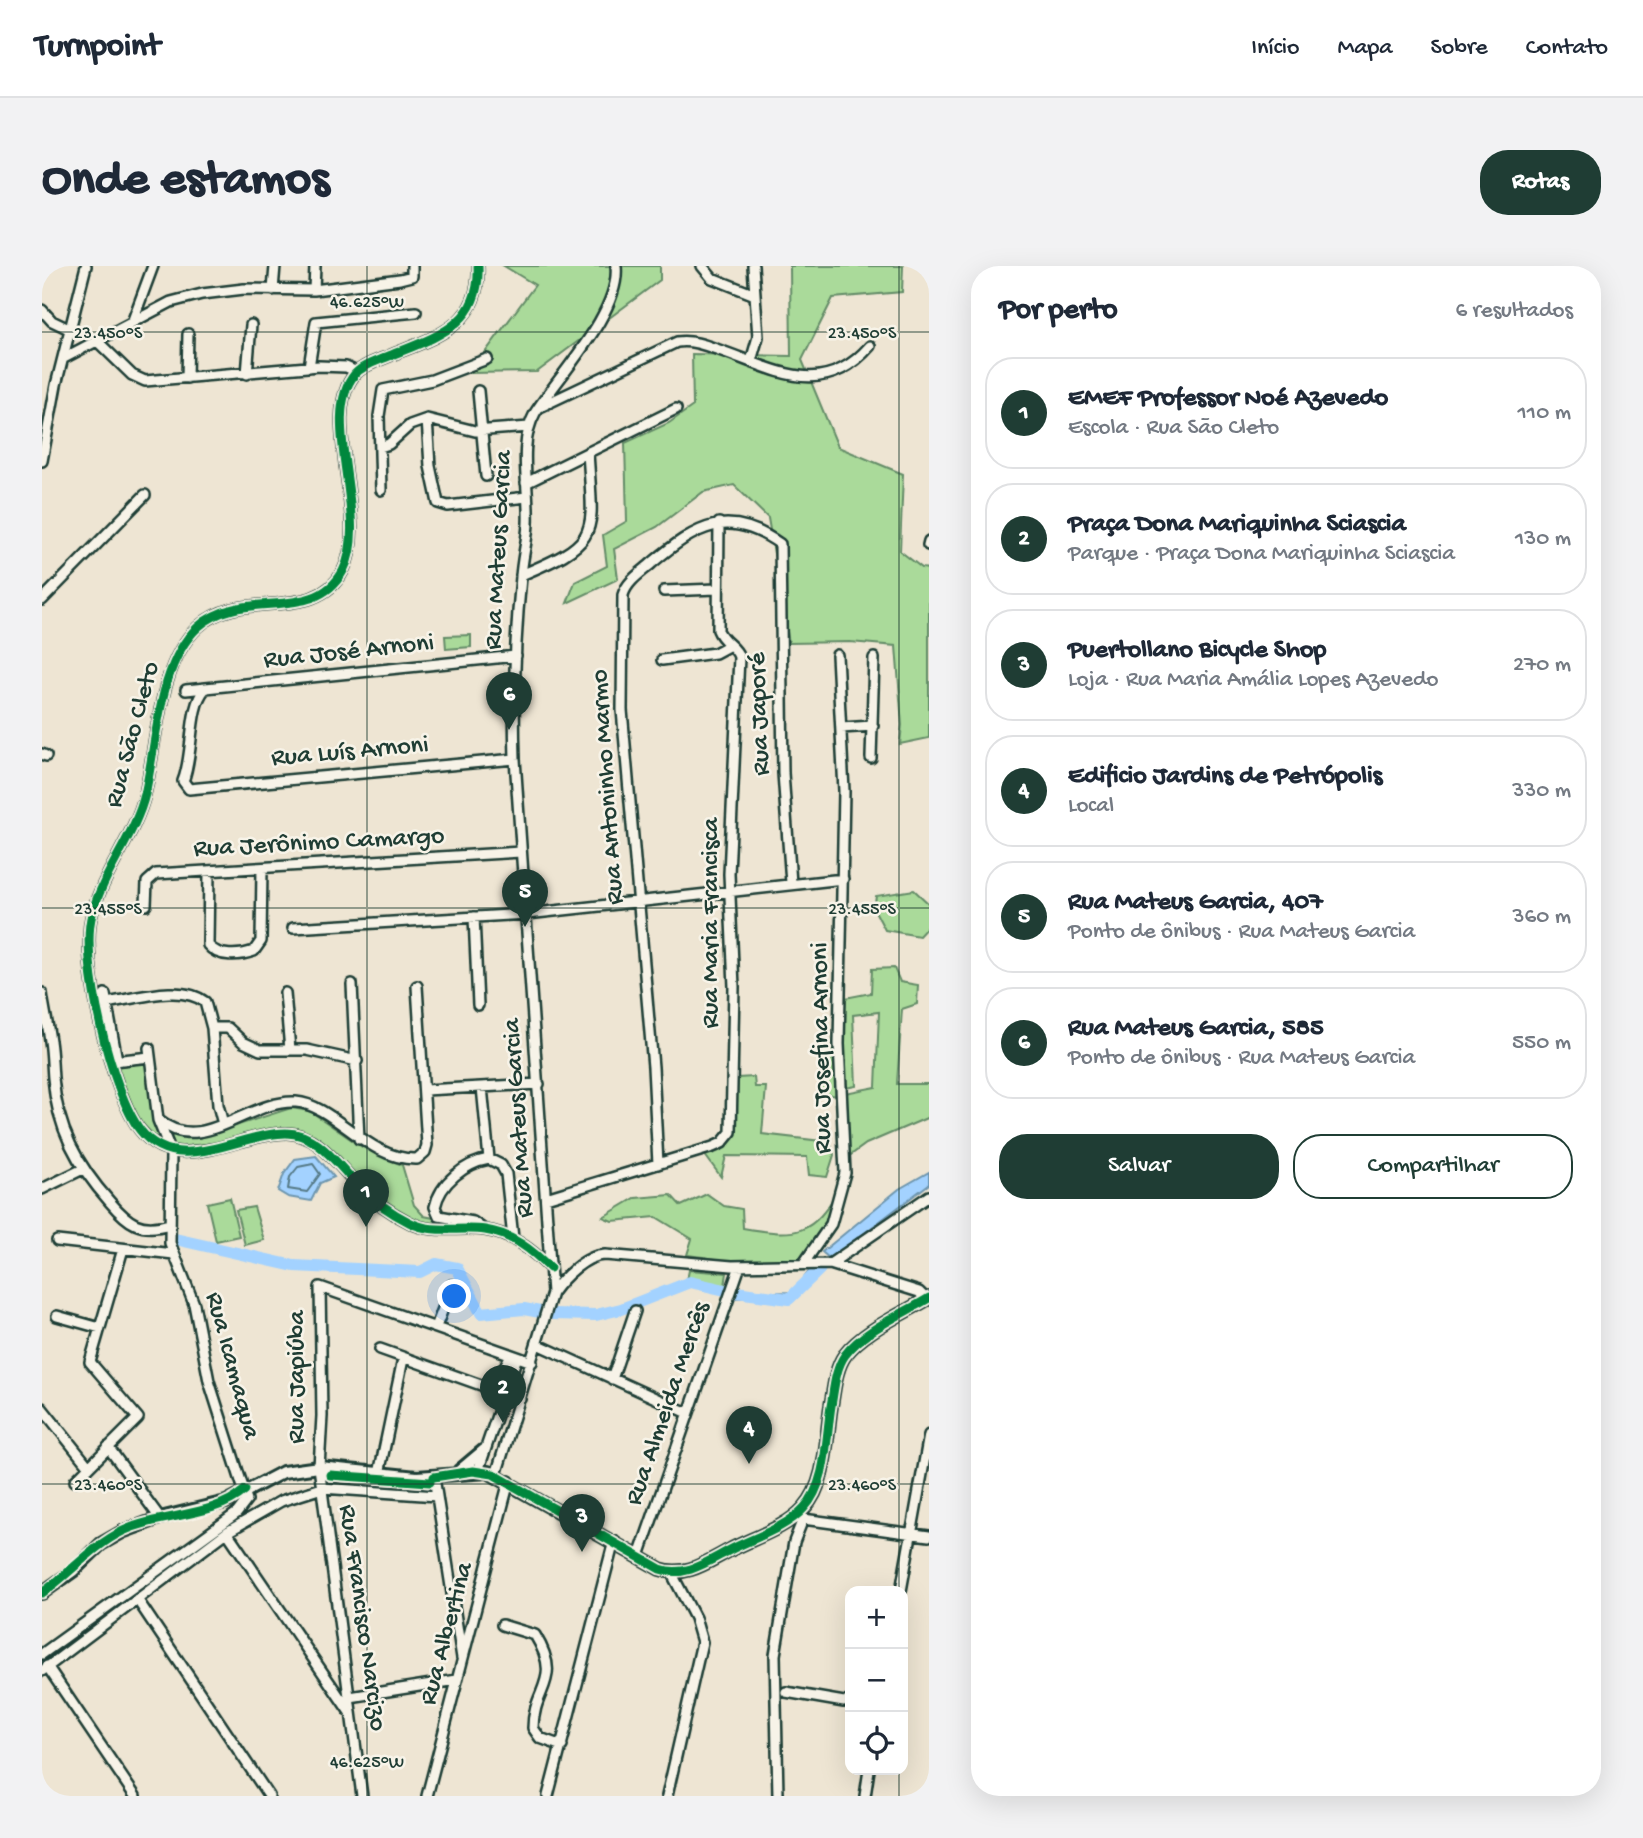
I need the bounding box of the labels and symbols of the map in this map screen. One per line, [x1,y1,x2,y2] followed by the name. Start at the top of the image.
[330,293,404,314] text: 46.625°W
[74,324,143,345] text: 23.450°S
[828,324,897,345] text: 23.450°S
[479,448,521,651] street label: Rua Mateus Garcia
[262,629,436,677] street label: Rua José Arnoni
[743,651,779,776] street label: Rua Japoré
[100,659,168,811] street label: Rua São Cleto
[585,668,633,906] street label: Rua Antoninho Marmo
[486,672,532,730] pin: 6
[270,731,430,775] street label: Rua Luís Arnoni
[697,816,728,1028] street label: Rua Maria Francisca
[193,822,445,866] street label: Rua Jerônimo Camargo
[502,869,548,927] pin: 5
[74,900,143,921] text: 23.455°S
[828,900,897,921] text: 23.455°S
[806,942,840,1154] street label: Rua Josefina Arnoni
[497,1016,542,1219] street label: Rua Mateus Garcia
[343,1169,389,1227] pin: 1
[437,1279,471,1313] your location
[196,1289,266,1444] street label: Rua Icamaqua
[620,1297,719,1510] street label: Rua Almeida Mercês
[283,1309,314,1444] street label: Rua Japiúba
[480,1365,526,1423] pin: 2
[726,1406,772,1464] pin: 4
[74,1476,143,1497] text: 23.460°S
[828,1476,897,1497] text: 23.460°S
[559,1494,605,1552] pin: 3
[330,1503,392,1733] street label: Rua Francisco Narcizo
[414,1558,482,1709] street label: Rua Albertina
[330,1753,404,1774] text: 46.625°W

